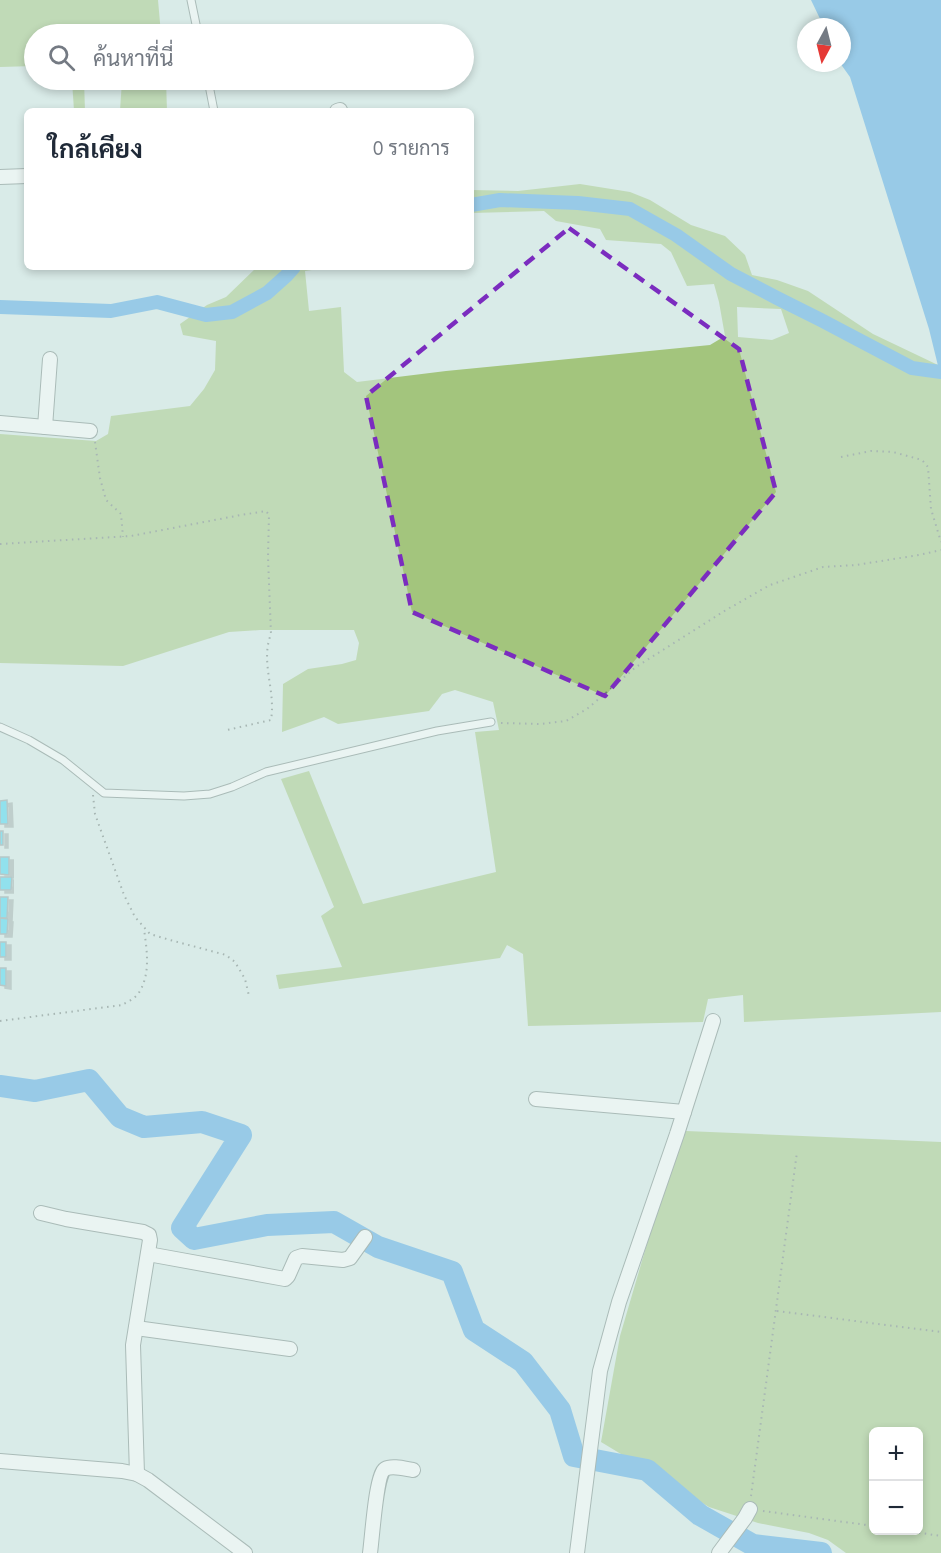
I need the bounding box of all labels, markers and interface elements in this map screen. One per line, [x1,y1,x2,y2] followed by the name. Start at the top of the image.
[797,18,851,72] north arrow
[24,24,474,90] search box
[45,41,78,74] icon: search
[93,45,173,70] text: ค้นหาที่นี่
[48,134,143,163] text: ใกล้เคียง
[372,136,450,159] text: 0 รายการ
[869,1427,923,1535] map controls
[869,1427,923,1481] button: +
[869,1481,923,1535] button: −

